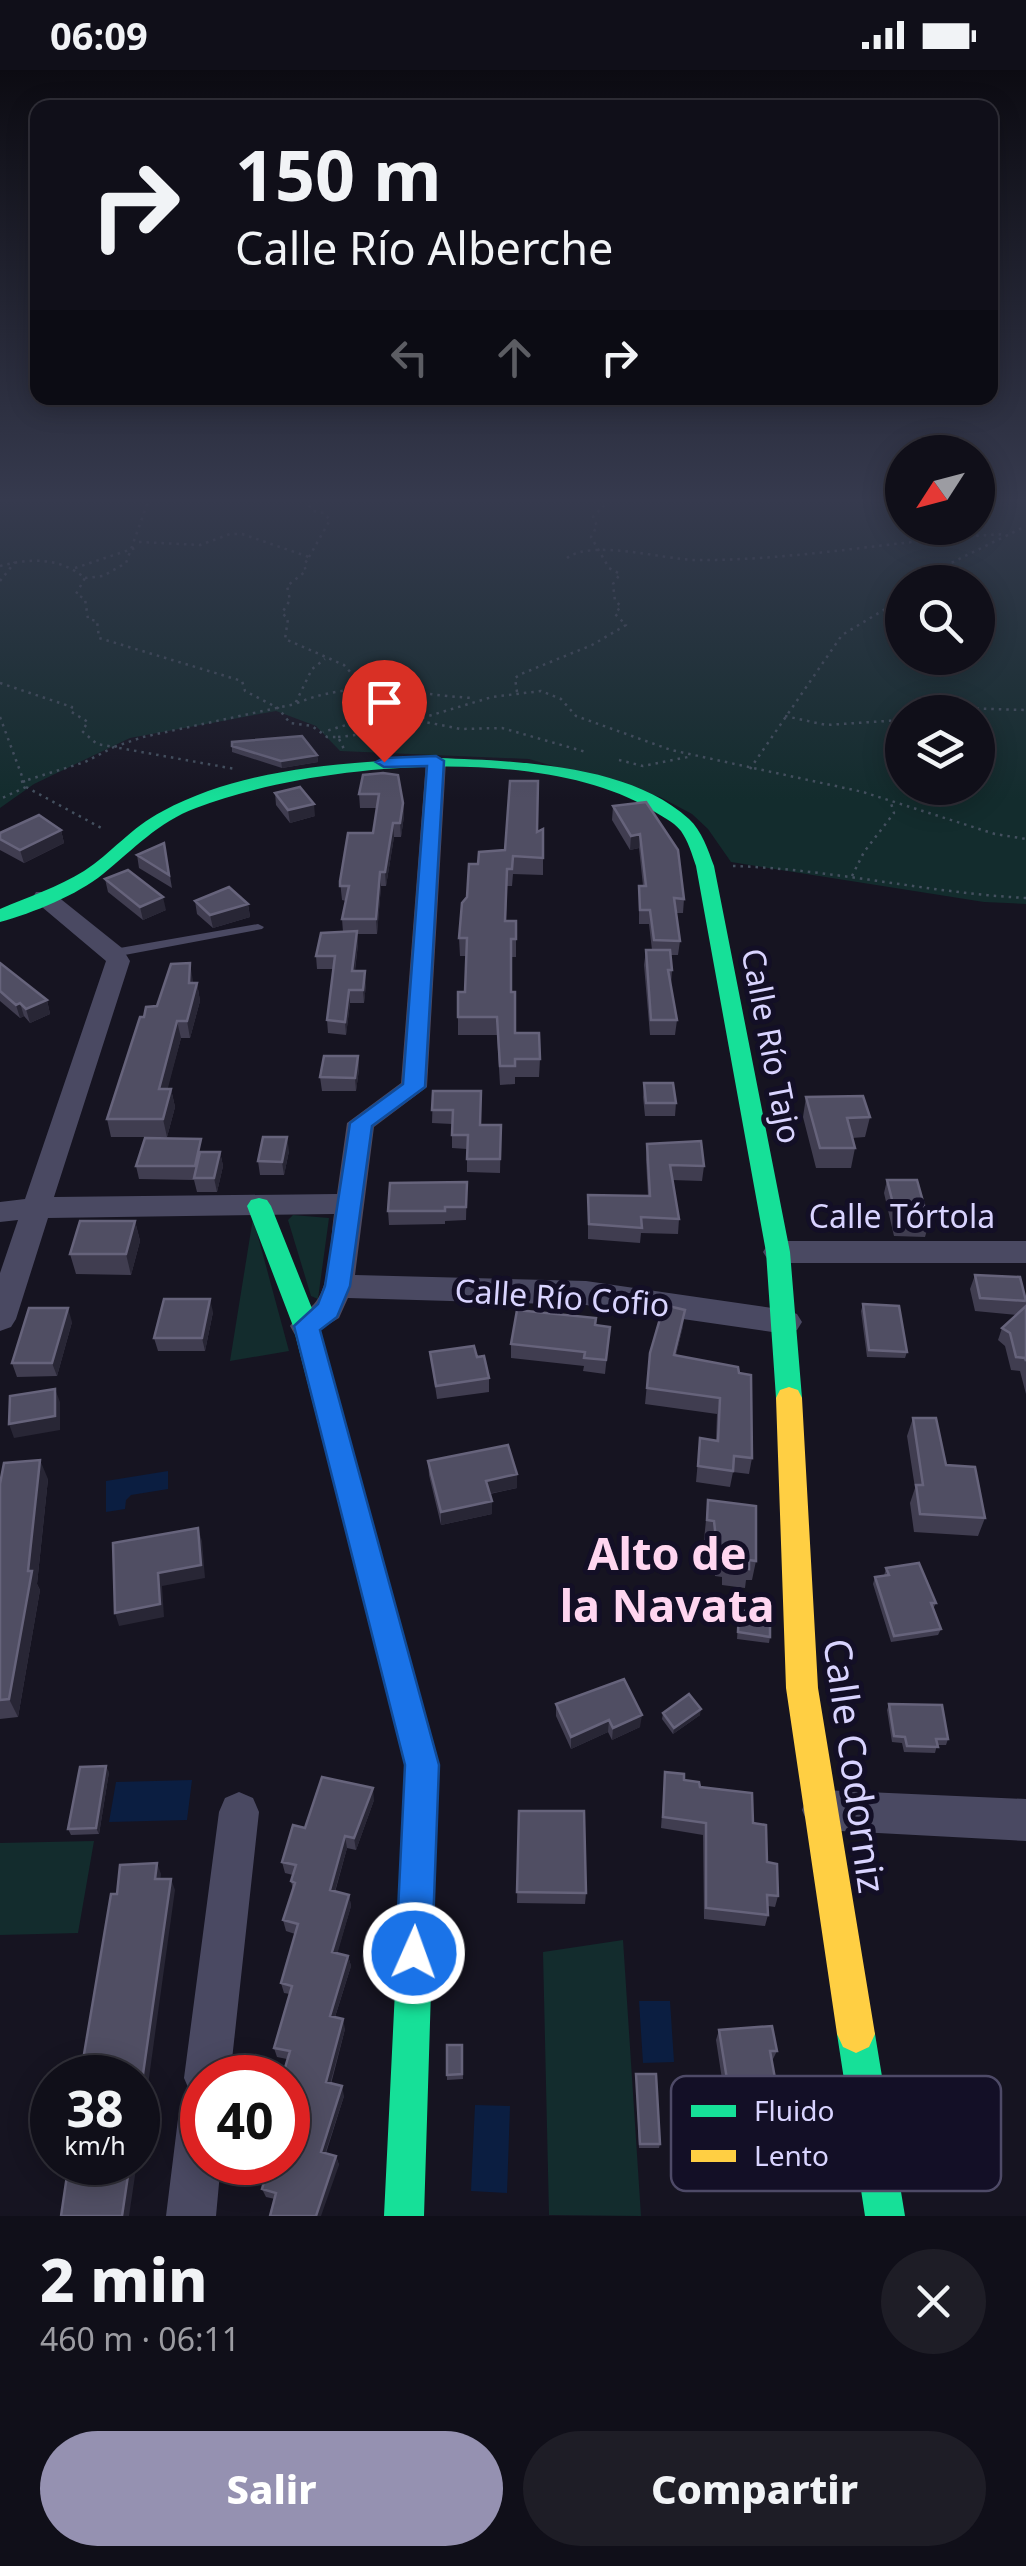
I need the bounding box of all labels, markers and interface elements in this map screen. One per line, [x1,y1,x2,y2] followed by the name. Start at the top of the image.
[50,9,148,61] text: 06:09
[235,126,442,222] text: 150 m
[70,140,200,270] icon: right
[235,217,613,278] text: Calle Río Alberche
[382,330,437,385] icon: left
[487,330,542,385] icon: ahead
[592,330,647,385] icon: right
[885,435,995,545] north arrow
[885,435,995,805] map controls
[885,565,995,675] button: search
[342,660,427,763] pin
[357,675,412,730] icon: arrive
[885,695,995,805] button: layers
[733,945,812,1147] street label: Calle Río Tajo
[809,1194,995,1237] street label: Calle Tórtola
[453,1268,671,1325] street label: Calle Río Cofio
[560,1522,774,1635] district label: Alto de la Navata
[812,1635,900,1896] street label: Calle Codorniz
[362,1901,466,2005] position arrow
[180,2055,310,2185] speed limit sign: 40
[66,2074,124,2142] text: 38
[671,2076,1001,2191] legend
[754,2091,834,2129] text: Fluido
[64,2128,126,2162] text: km/h
[754,2136,829,2174] text: Lento
[40,2238,208,2320] text: 2 min
[881,2249,986,2354] button: close
[40,2317,240,2360] text: 460 m · 06:11
[40,2431,503,2546] button: Salir
[523,2431,986,2546] button: Compartir

